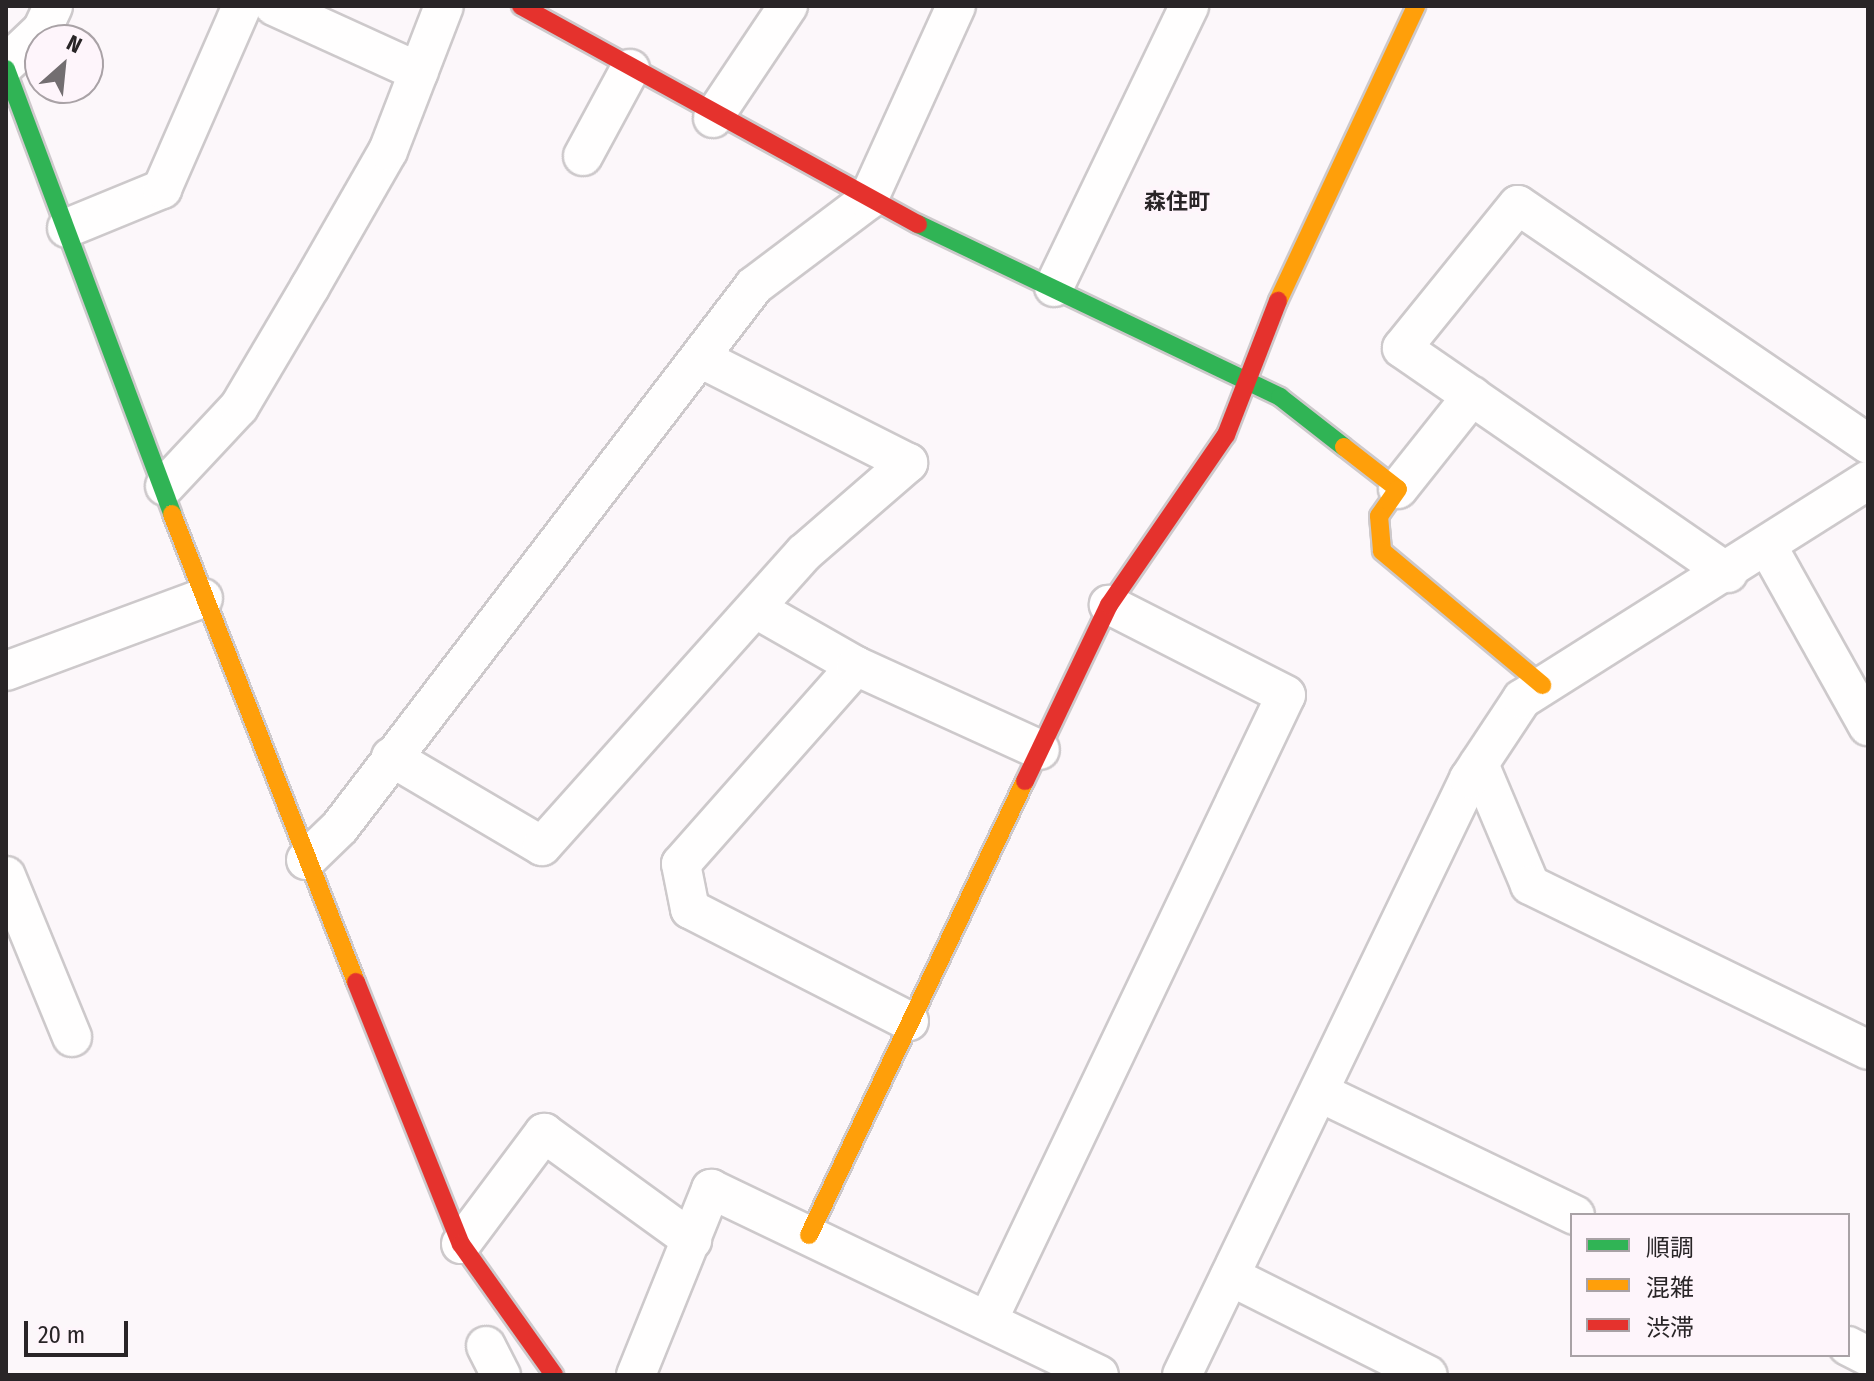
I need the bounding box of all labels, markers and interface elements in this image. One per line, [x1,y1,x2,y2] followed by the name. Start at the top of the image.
[24,24,104,104] north arrow
[62,29,86,59] text: N
[1144,189,1210,215] district label: 森住町
[1570,1213,1850,1357] legend
[1646,1234,1694,1262] text: 順調
[1646,1274,1694,1302] text: 混雑
[28,1305,132,1355] scale bar
[1646,1314,1694,1342] text: 渋滞
[38,1321,85,1349] text: 20 m

